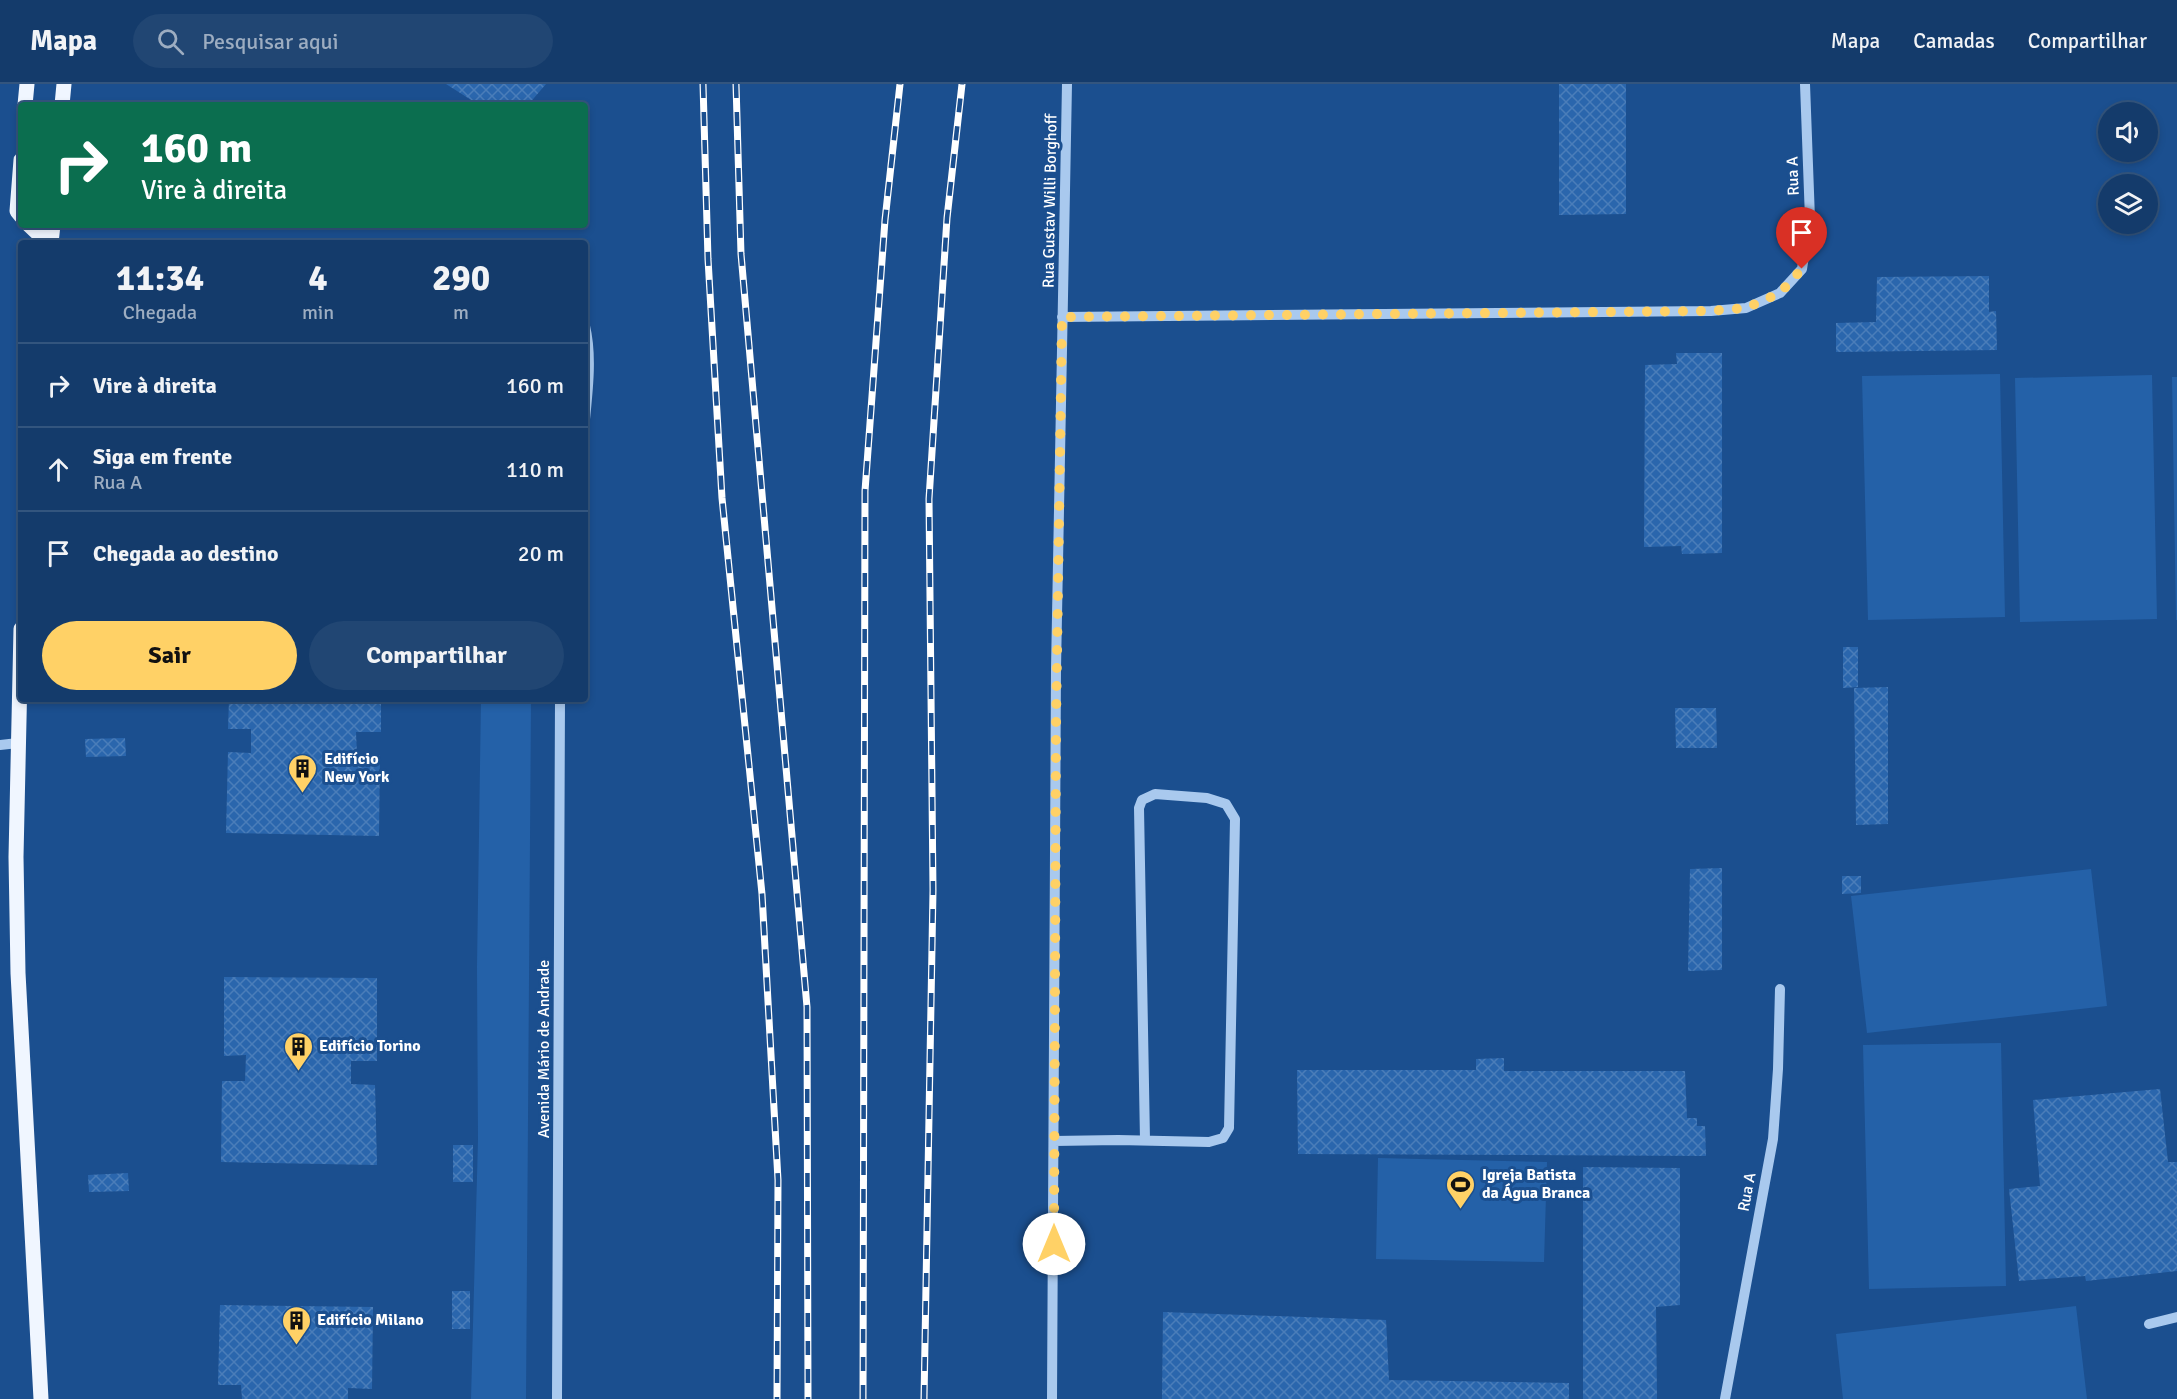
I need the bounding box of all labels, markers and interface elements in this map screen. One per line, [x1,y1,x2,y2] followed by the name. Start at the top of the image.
[133,14,553,68] search box
[30,24,97,58] text: Mapa
[154,25,187,58] icon: search
[202,28,339,55] text: Pesquisar aqui
[1831,28,1880,54] text: Mapa
[1913,28,1995,54] text: Camadas
[2028,28,2147,54] text: Compartilhar
[2098,102,2158,234] map controls
[2098,102,2158,162] button: sound
[1038,113,1062,288] street label: Rua Gustav Willi Borghoff
[141,123,252,174] text: 160 m
[42,126,120,204] icon: right
[1782,156,1804,196] street label: Rua A
[141,174,287,207] text: Vire à direita
[2098,174,2158,234] button: layers
[1776,207,1827,269] pin
[1785,216,1818,249] icon: arrive
[116,256,204,301] text: 11:34
[308,256,328,301] text: 4
[432,256,490,301] text: 290
[123,300,197,325] text: Chegada
[302,300,334,325] text: min
[453,300,469,325] text: m
[42,369,75,402] icon: right
[93,372,217,399] text: Vire à direita
[506,372,564,399] text: 160 m
[93,443,232,470] text: Siga em frente
[42,453,75,486] icon: ahead
[506,456,564,483] text: 110 m
[93,470,142,495] text: Rua A
[42,537,75,570] icon: arrive
[93,540,279,567] text: Chegada ao destino
[518,540,564,567] text: 20 m
[42,621,297,690] button: Sair
[309,621,564,690] button: Compartilhar
[324,749,390,787] place label: Edifício New York
[287,752,319,794] building icon: Edifício New York
[534,960,554,1138] street label: Avenida Mário de Andrade
[282,1030,314,1072] building icon: Edifício Torino
[319,1036,421,1056] place label: Edifício Torino
[1482,1165,1590,1203] place label: Igreja Batista da Água Branca
[1445,1168,1477,1210] sports icon: Igreja Batista da Água Branca
[1733,1171,1761,1213] street label: Rua A
[1022,1212,1086,1276] position arrow
[280,1304,312,1346] building icon: Edifício Milano
[317,1310,424,1330] place label: Edifício Milano

